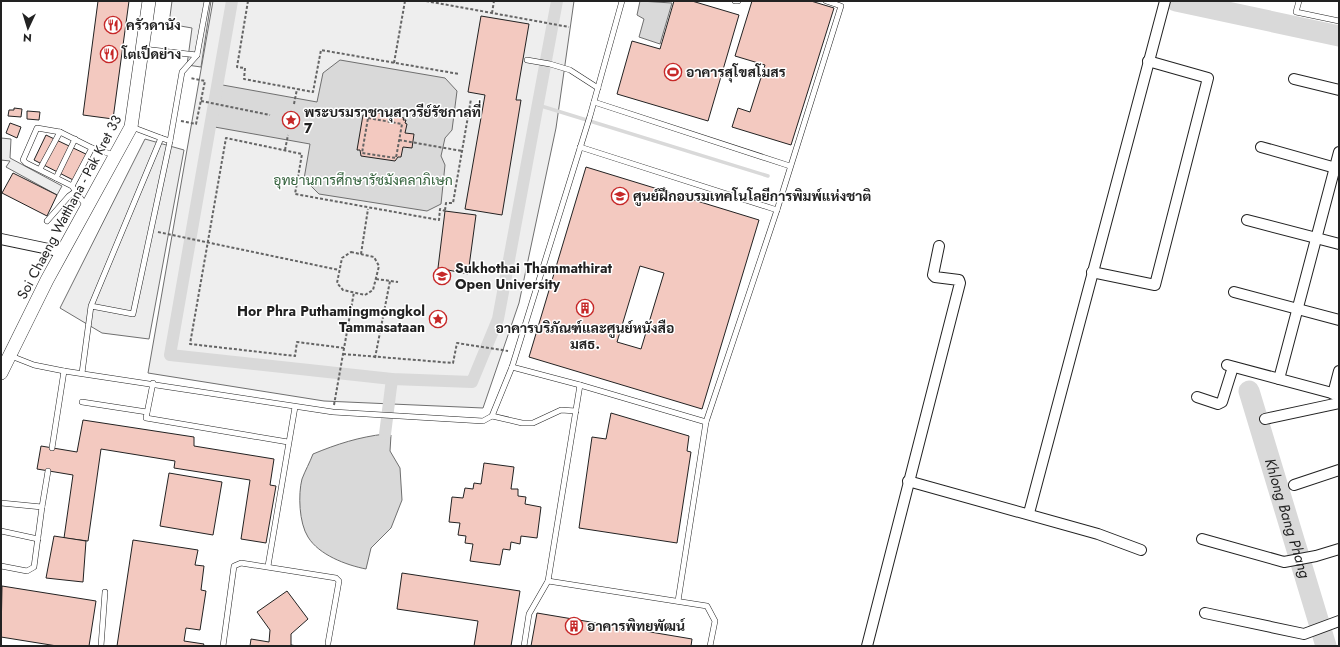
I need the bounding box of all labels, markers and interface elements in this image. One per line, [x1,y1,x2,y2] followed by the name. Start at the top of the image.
[8,8,48,48] north arrow
[103,15,123,35] restaurant icon: ครัวดานัง
[126,15,181,35] place label: ครัวดานัง
[22,30,32,46] text: N
[99,44,119,64] restaurant icon: โตเป็ดย่าง
[121,44,181,64] place label: โตเป็ดย่าง
[663,62,683,82] sports icon: อาคารสุโขสโมสร
[686,62,786,83] place label: อาคารสุโขสโมสร
[304,100,481,138] place label: พระบรมราชานุสาวรีย์รัชกาลที่ 7
[281,110,301,130] place icon: พระบรมราชานุสาวรีย์รัชกาลที่ 7
[12,111,126,303] street label: Soi Chaeng Watthana - Pak Kret 33
[273,170,453,190] park label: อุทยานการศึกษารัชมังคลาภิเษก
[610,186,630,206] school or university icon: ศูนย์ฝึกอบรมเทคโนโลยีการพิมพ์แห่งชาติ
[633,186,871,207] place label: ศูนย์ฝึกอบรมเทคโนโลยีการพิมพ์แห่งชาติ
[455,258,613,294] place label: Sukhothai Thammathirat Open University
[432,266,452,286] school or university icon: Sukhothai Thammathirat Open University
[575,298,595,318] building icon: อาคารบริภัณฑ์และศูนย์หนังสือ มสธ.
[237,301,425,337] place label: Hor Phra Puthamingmongkol Tammasataan
[428,309,448,329] place icon: Hor Phra Puthamingmongkol Tammasataan
[496,318,674,354] place label: อาคารบริภัณฑ์และศูนย์หนังสือ มสธ.
[1259,456,1316,582] water label: Khlong Bang Phang
[564,616,584,636] building icon: อาคารพิทยพัฒน์
[587,616,686,636] place label: อาคารพิทยพัฒน์

